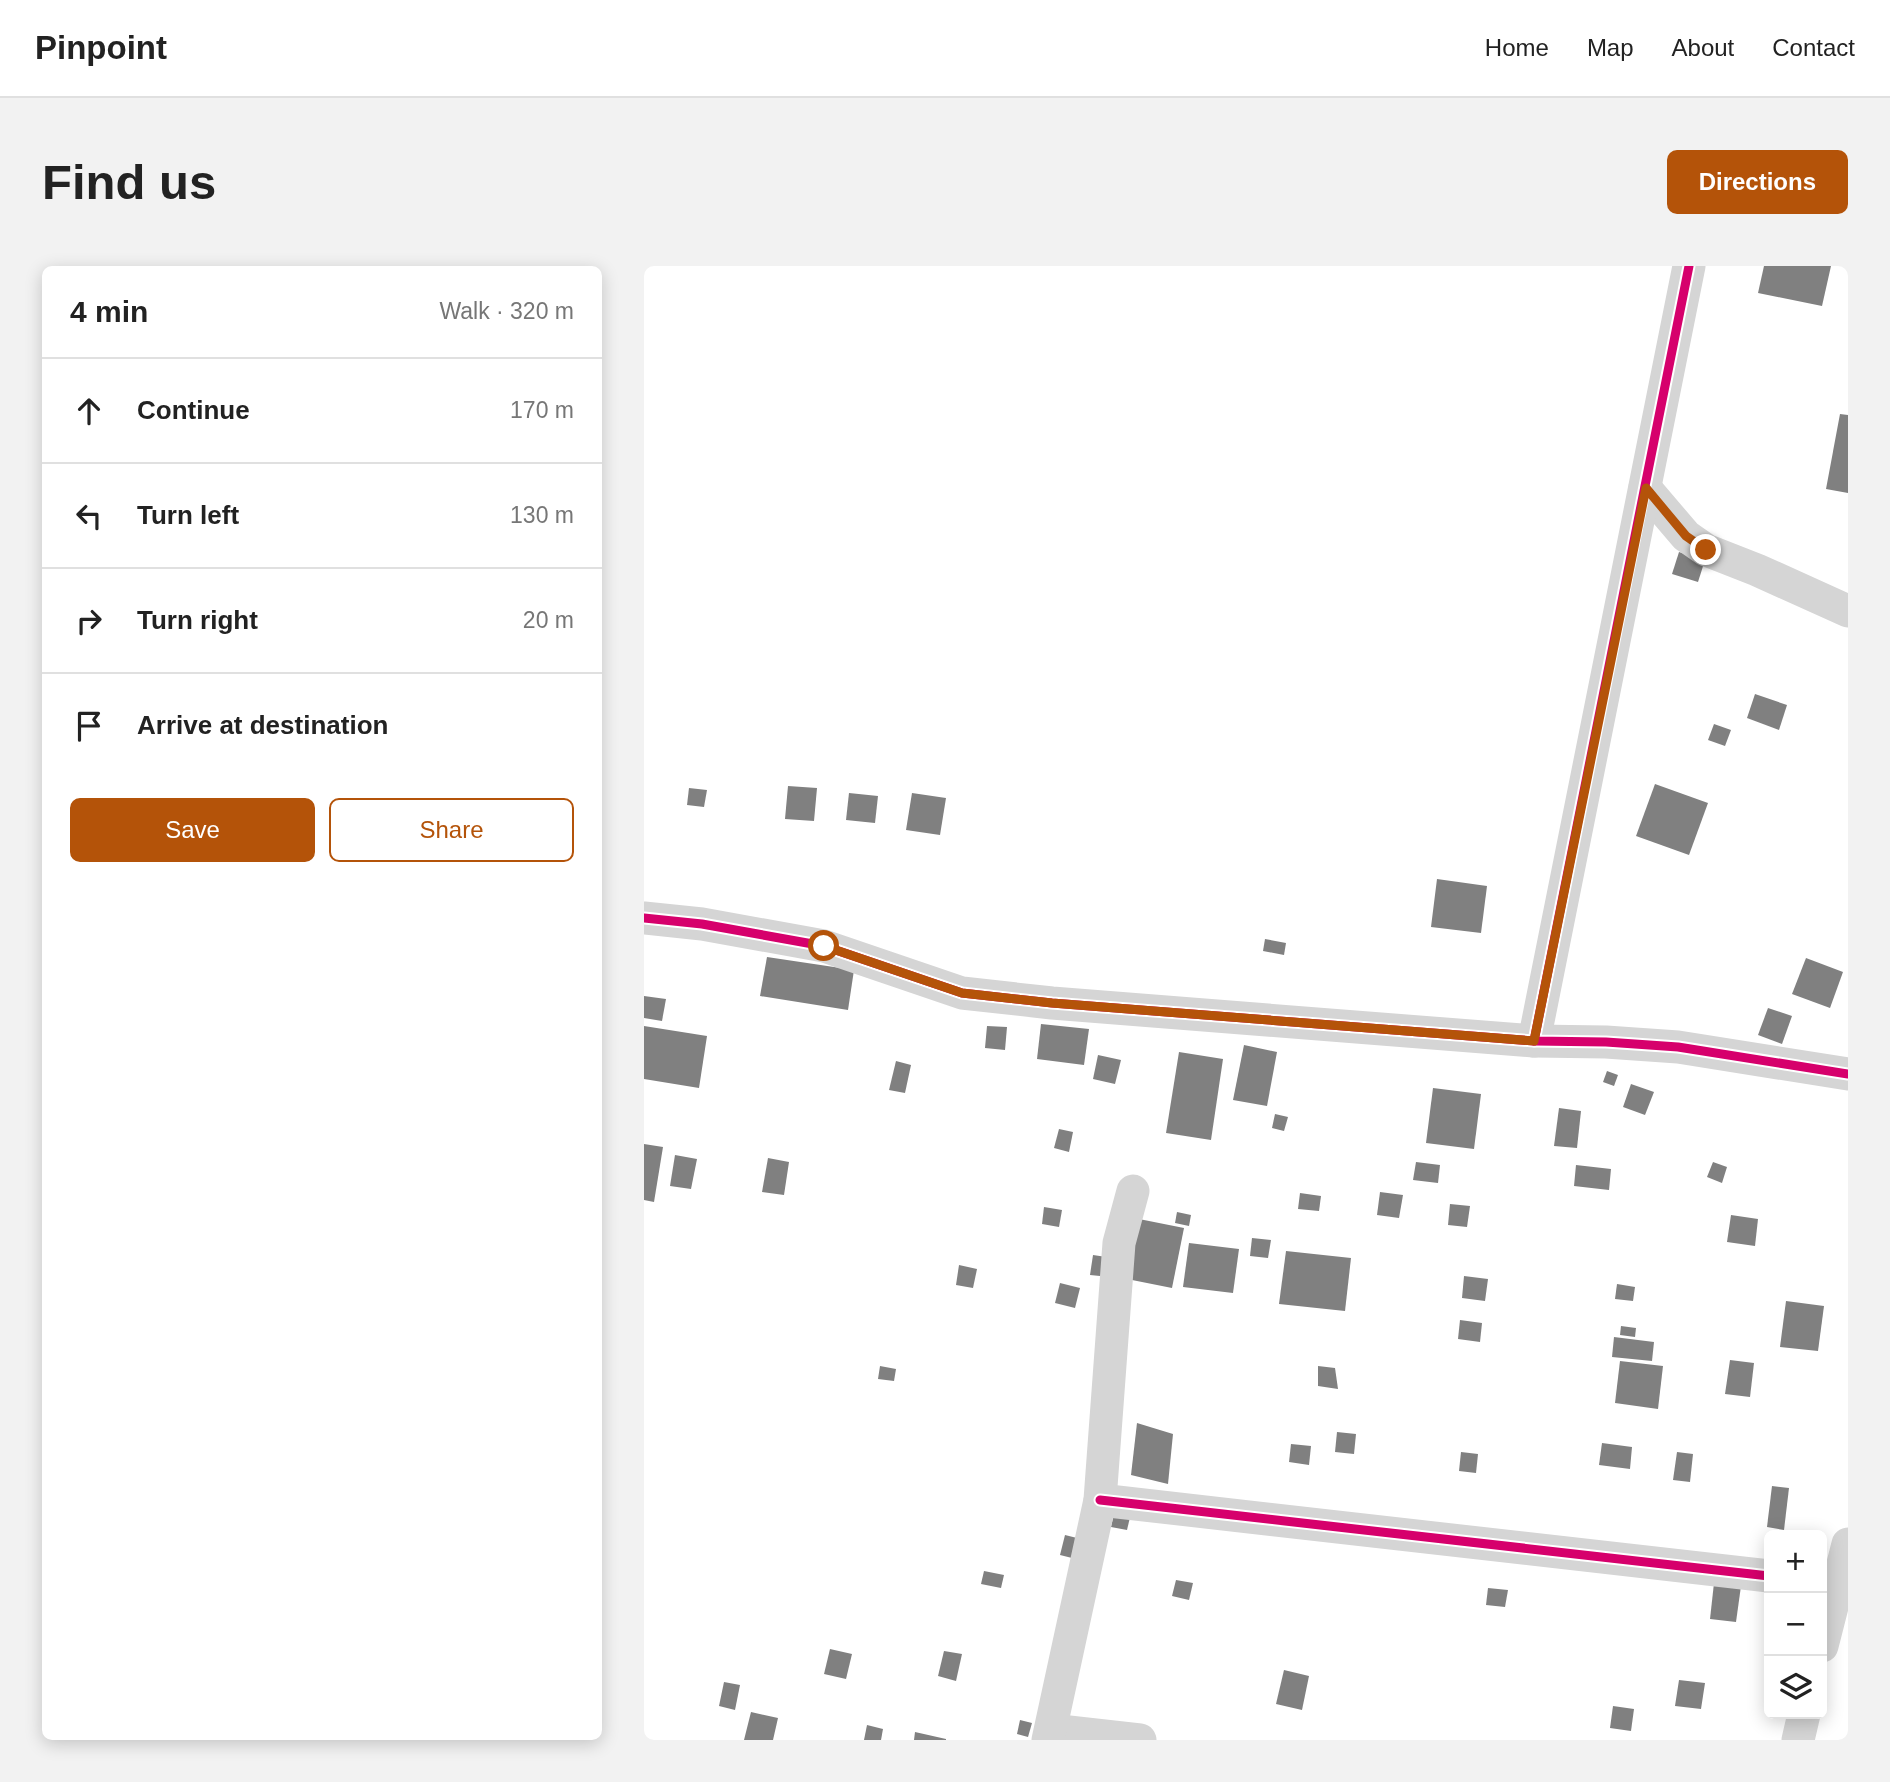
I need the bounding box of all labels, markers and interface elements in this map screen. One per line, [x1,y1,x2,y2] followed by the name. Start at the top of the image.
[35,29,167,66] text: Pinpoint
[1485,34,1549,61] text: Home
[1587,34,1634,61] text: Map
[1672,34,1734,61] text: About
[1772,34,1855,61] text: Contact
[1667,150,1848,214] button: Directions
[42,155,216,209] text: Find us
[70,295,148,328] text: 4 min
[439,298,574,324] text: Walk · 320 m
[70,392,108,430] icon: ahead
[137,395,250,425] text: Continue
[510,397,574,423] text: 170 m
[70,497,108,535] icon: left
[137,500,239,530] text: Turn left
[510,502,574,528] text: 130 m
[1690,534,1721,565] route end
[70,602,108,640] icon: right
[137,605,258,635] text: Turn right
[523,607,574,633] text: 20 m
[70,707,108,745] icon: arrive
[137,710,388,740] text: Arrive at destination
[70,798,315,862] button: Save
[329,798,574,862] button: Share
[808,930,839,961] route start
[1764,1530,1827,1719] map controls
[1764,1530,1827,1593] button: +
[1764,1593,1827,1656] button: −
[1764,1656,1827,1719] button: layers

